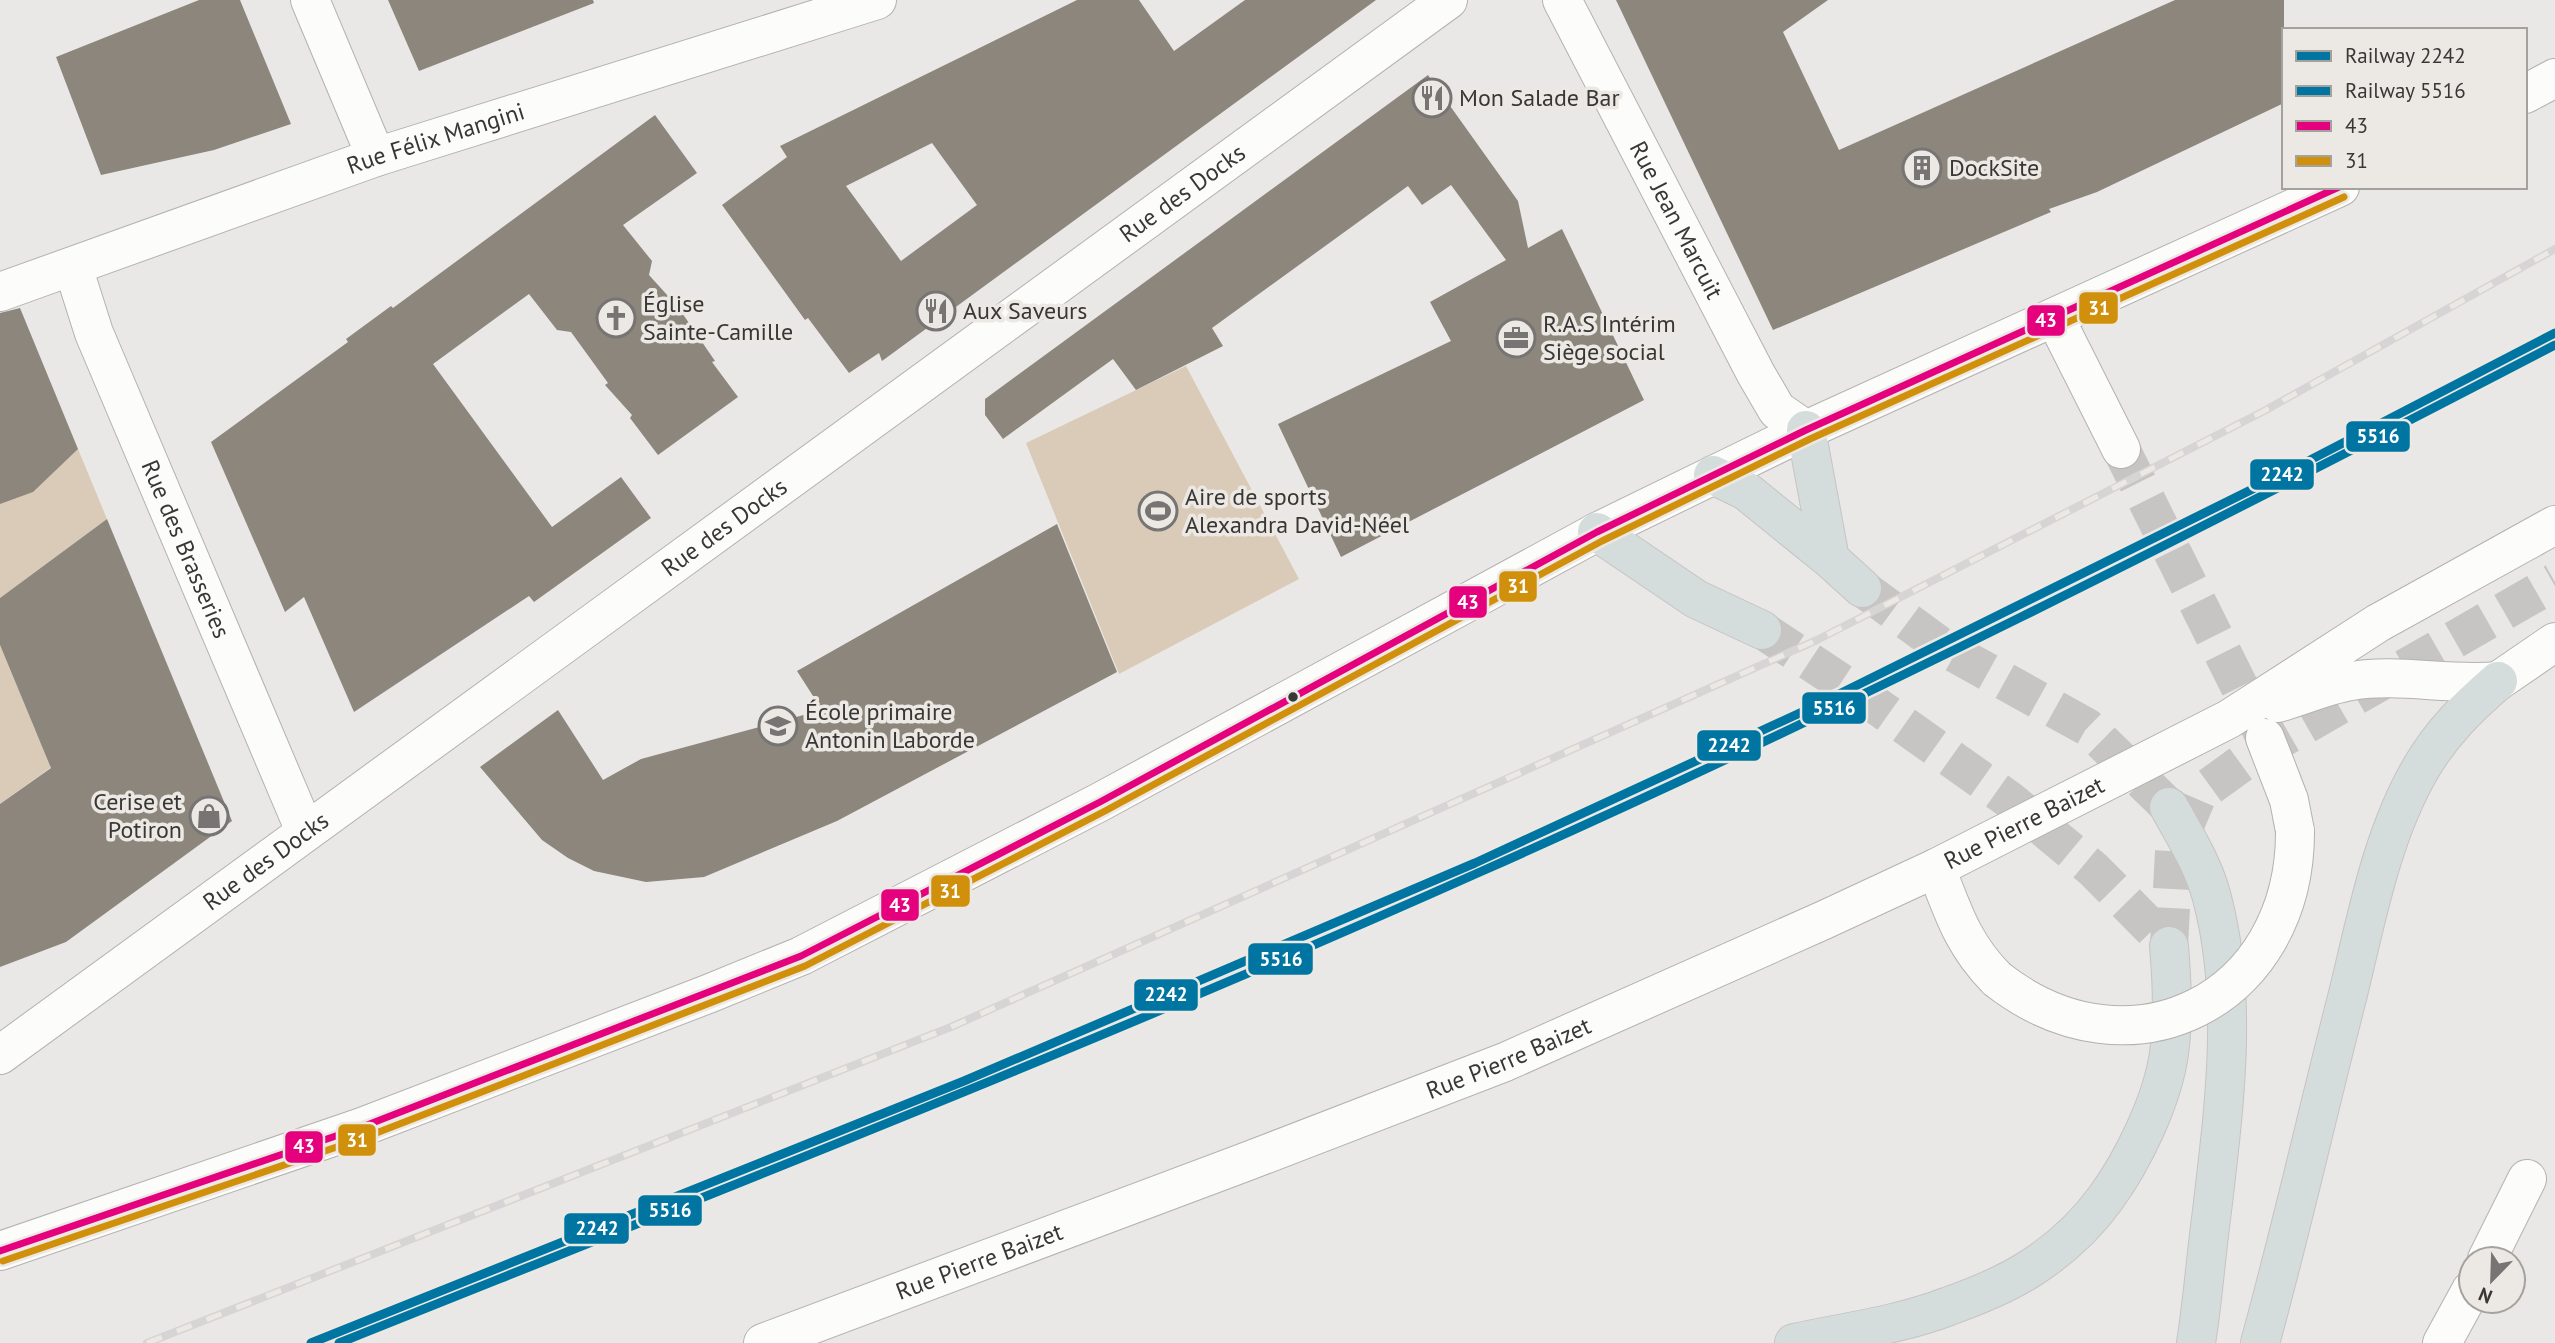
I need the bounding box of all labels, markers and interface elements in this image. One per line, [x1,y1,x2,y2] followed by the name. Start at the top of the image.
[2282,28,2527,189] legend
[2345,42,2466,69] text: Railway 2242
[1411,77,1453,119] restaurant icon: Mon Salade Bar
[2345,77,2466,104] text: Railway 5516
[1459,82,1620,113] place label: Mon Salade Bar
[343,95,528,181] street label: Rue Félix Mangini
[2345,112,2368,139] text: 43
[1623,136,1730,304] street label: Rue Jean Marcuit
[1113,137,1251,249] street label: Rue des Docks
[1901,147,1943,189] building icon: DockSite
[2345,147,2368,174] text: 31
[1949,152,2039,183] place label: DockSite
[643,288,793,347] place label: Église Sainte-Camille
[915,290,957,332] restaurant icon: Aux Saveurs
[2078,291,2119,325] line badge: 31
[963,295,1087,326] place label: Aux Saveurs
[2088,296,2110,320] text: 31
[595,297,637,339] church icon: Église Sainte-Camille
[2026,304,2066,337] line badge: 43
[1543,308,1676,367] place label: R.A.S Intérim Siège social
[2035,308,2057,332] text: 43
[1495,317,1537,359] office icon: R.A.S Intérim Siège social
[2345,420,2411,453] line badge: 5516
[2356,424,2400,448] text: 5516
[135,455,238,643] street label: Rue des Brasseries
[2249,458,2315,491] line badge: 2242
[2260,462,2304,486] text: 2242
[655,471,793,583] street label: Rue des Docks
[1185,481,1409,540] place label: Aire de sports Alexandra David-Néel
[1137,490,1179,532] sports icon: Aire de sports Alexandra David-Néel
[1498,570,1538,603] line badge: 31
[1507,574,1529,598] text: 31
[1448,585,1488,619] line badge: 43
[1457,590,1479,614] text: 43
[1286,690,1300,704] unlabelled marker
[1801,691,1867,725] line badge: 5516
[805,696,975,755] place label: École primaire Antonin Laborde
[1812,696,1856,720] text: 5516
[757,705,799,747] school or university icon: École primaire Antonin Laborde
[1696,729,1762,762] line badge: 2242
[1707,733,1751,757] text: 2242
[1939,769,2109,876] street label: Rue Pierre Baizet
[93,786,182,845] place label: Cerise et Potiron
[188,795,230,837] shop icon: Cerise et Potiron
[197,805,335,917] street label: Rue des Docks
[930,874,971,908] line badge: 31
[939,879,961,903] text: 31
[880,888,920,922] line badge: 43
[889,893,911,917] text: 43
[1247,942,1314,976] line badge: 5516
[1259,947,1303,971] text: 5516
[1133,978,1199,1012] line badge: 2242
[1144,982,1188,1006] text: 2242
[1422,1010,1596,1106] street label: Rue Pierre Baizet
[337,1123,377,1157] line badge: 31
[346,1128,368,1152] text: 31
[284,1130,324,1164] line badge: 43
[293,1134,315,1158] text: 43
[637,1194,703,1227] line badge: 5516
[648,1198,692,1222] text: 5516
[563,1212,630,1245] line badge: 2242
[575,1216,619,1240] text: 2242
[891,1216,1067,1307] street label: Rue Pierre Baizet
[2457,1245,2527,1315] north arrow
[2475,1282,2496,1309] text: N

